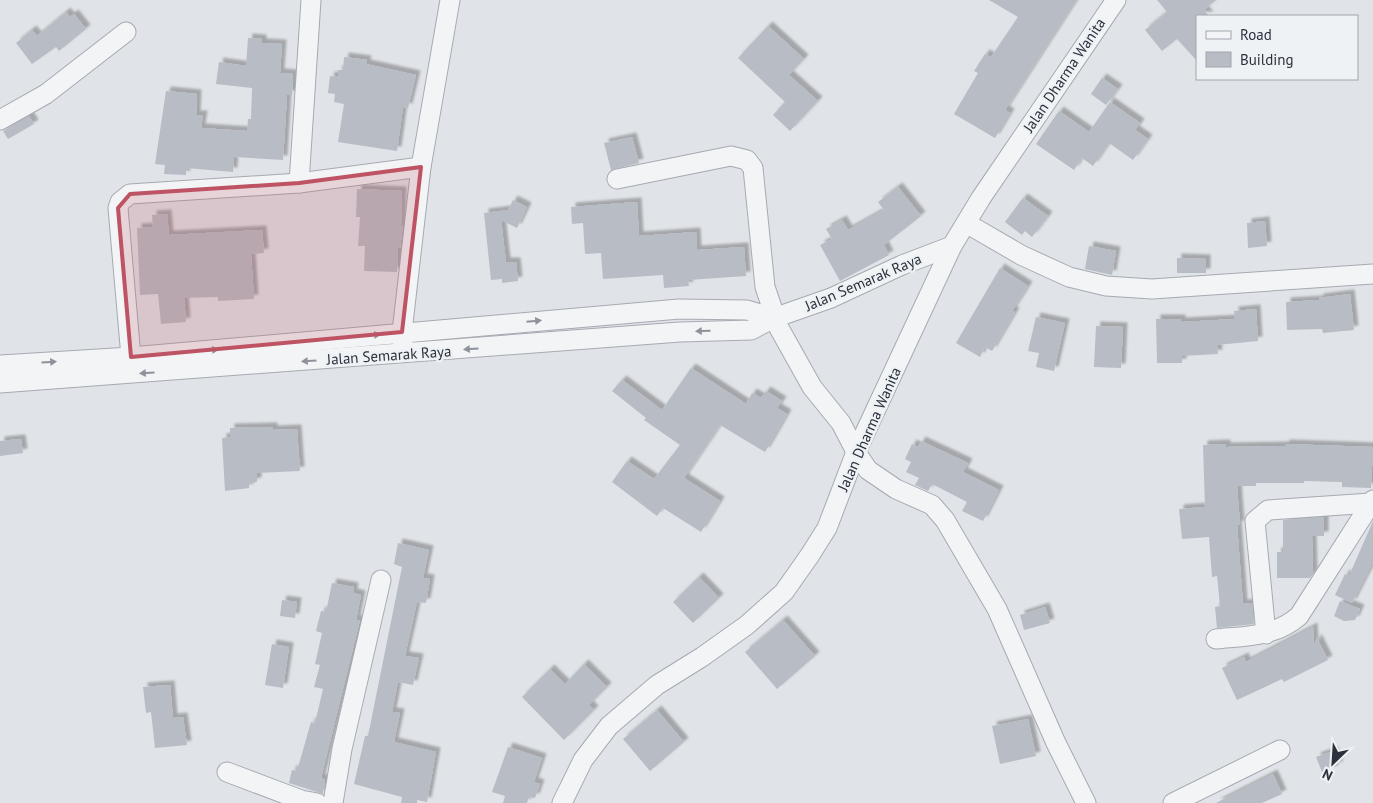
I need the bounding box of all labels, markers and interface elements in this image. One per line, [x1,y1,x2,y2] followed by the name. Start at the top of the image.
[1018,14,1109,137] street label: Jalan Dharma Wanita
[1196,15,1358,80] legend
[1240,25,1272,44] text: Road
[1240,50,1294,69] text: Building
[801,249,924,316] street label: Jalan Semarak Raya
[527,317,543,325] one-way arrow
[694,328,710,336] one-way arrow
[365,331,381,339] one-way arrow
[325,341,452,369] street label: Jalan Semarak Raya
[203,345,219,353] one-way arrow
[463,345,479,353] one-way arrow
[41,357,57,365] one-way arrow
[300,357,316,365] one-way arrow
[833,364,905,495] street label: Jalan Dharma Wanita
[138,369,154,377] one-way arrow
[1308,738,1358,788] north arrow
[1320,765,1335,785] text: N

